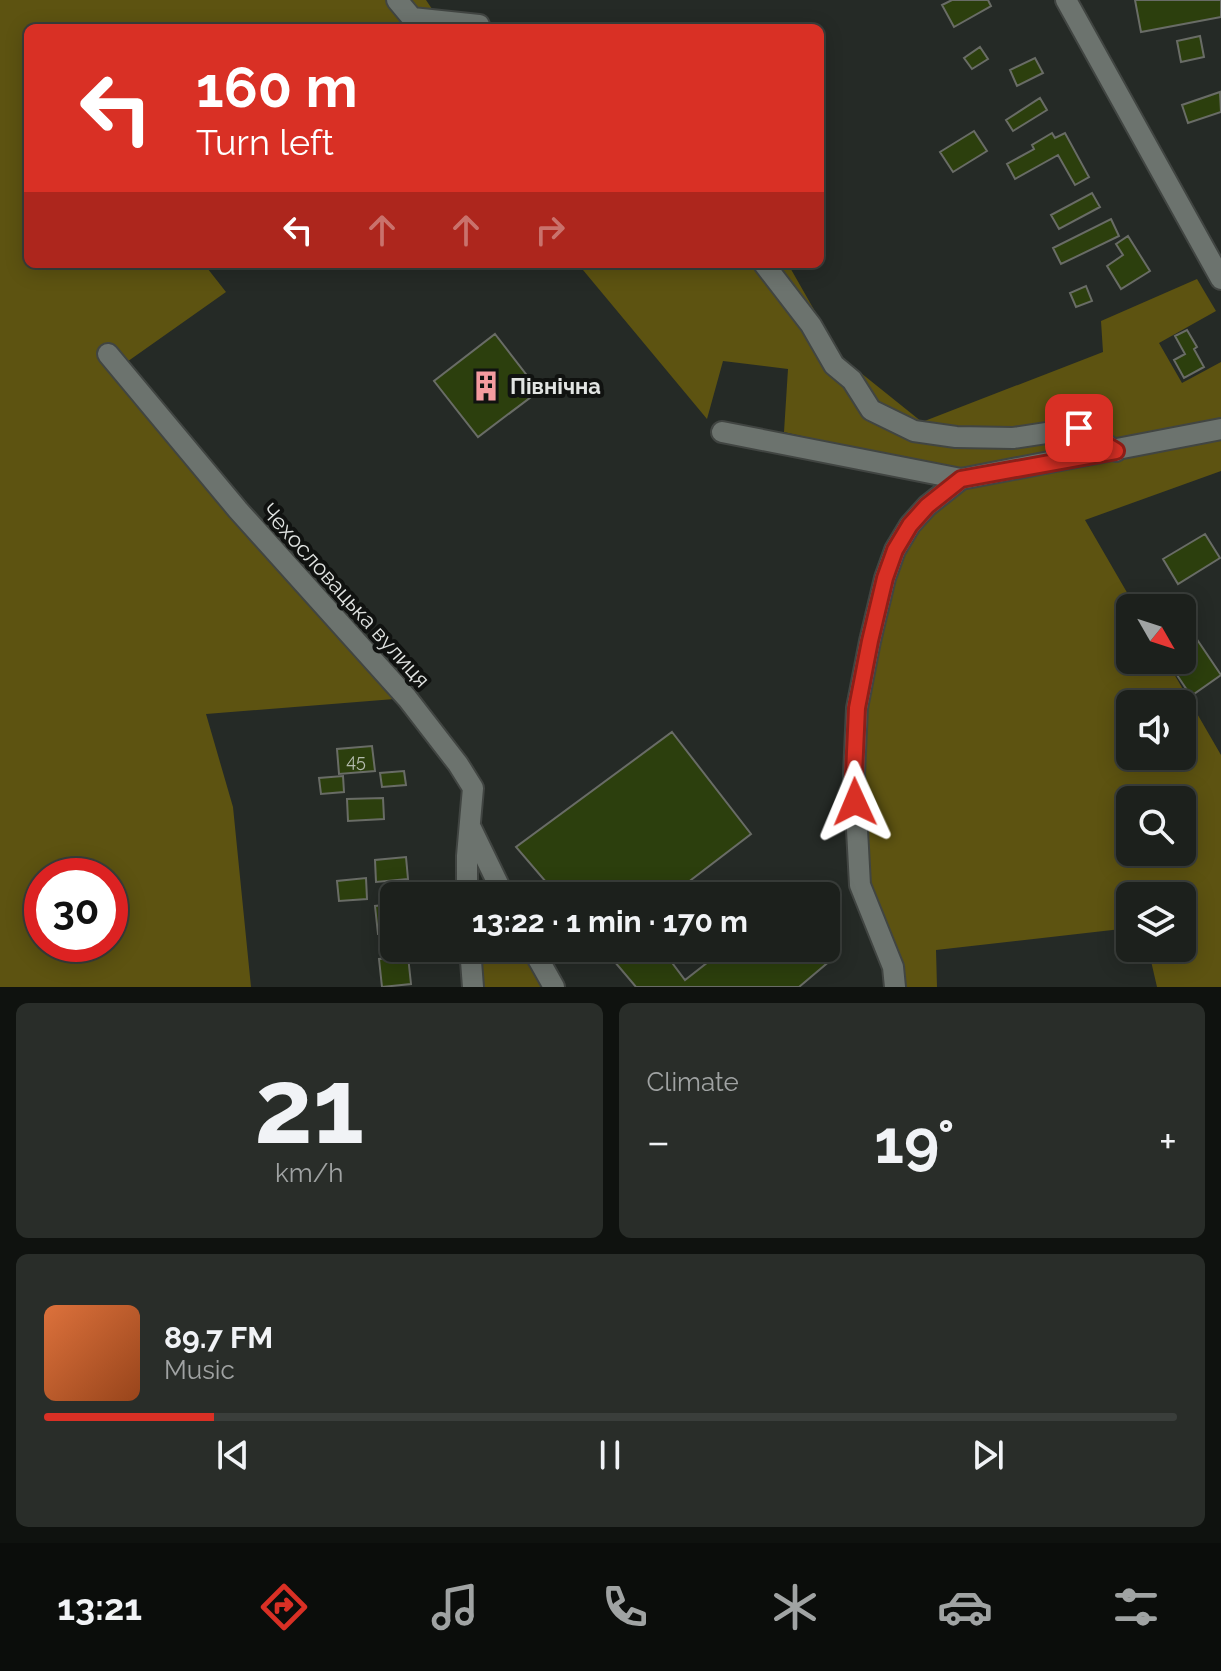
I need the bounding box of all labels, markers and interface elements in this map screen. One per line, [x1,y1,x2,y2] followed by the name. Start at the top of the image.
[196,54,358,120] text: 160 m
[64,56,168,160] icon: left
[196,121,334,163] text: Turn left
[276,208,320,252] icon: left
[360,208,404,252] icon: ahead
[444,208,488,252] icon: ahead
[528,208,572,252] icon: right
[469,369,503,403] building icon: Північна
[510,373,601,399] place label: Північна
[1045,394,1113,462] pin
[1057,406,1101,450] icon: arrive
[257,498,435,692] street label: Чехословацька вулиця
[1116,594,1196,674] north arrow
[1116,594,1196,962] map controls
[1116,690,1196,770] button: sound
[346,750,366,771] house number: 45
[813,760,897,844] position arrow
[1116,786,1196,866] button: search
[24,858,128,962] speed limit sign: 30
[1116,882,1196,962] button: layers
[472,904,748,939] text: 13:22 · 1 min · 170 m
[254,1045,364,1167] text: 21
[647,1067,739,1097] text: Climate
[874,1107,955,1177] text: 19°
[647,1116,670,1167] text: −
[1159,1116,1177,1167] text: +
[275,1158,344,1188] text: km/h
[164,1320,273,1355] text: 89.7 FM
[164,1355,235,1385] text: Music
[211,1433,255,1477] icon: previous
[588,1433,632,1477] icon: pause
[966,1433,1010,1477] icon: next
[256,1579,312,1635] icon: directions
[427,1579,483,1635] icon: music
[597,1579,653,1635] icon: phone
[767,1579,823,1635] icon: climate
[937,1579,993,1635] icon: car
[1108,1579,1164,1635] icon: filters
[57,1586,142,1628] text: 13:21

